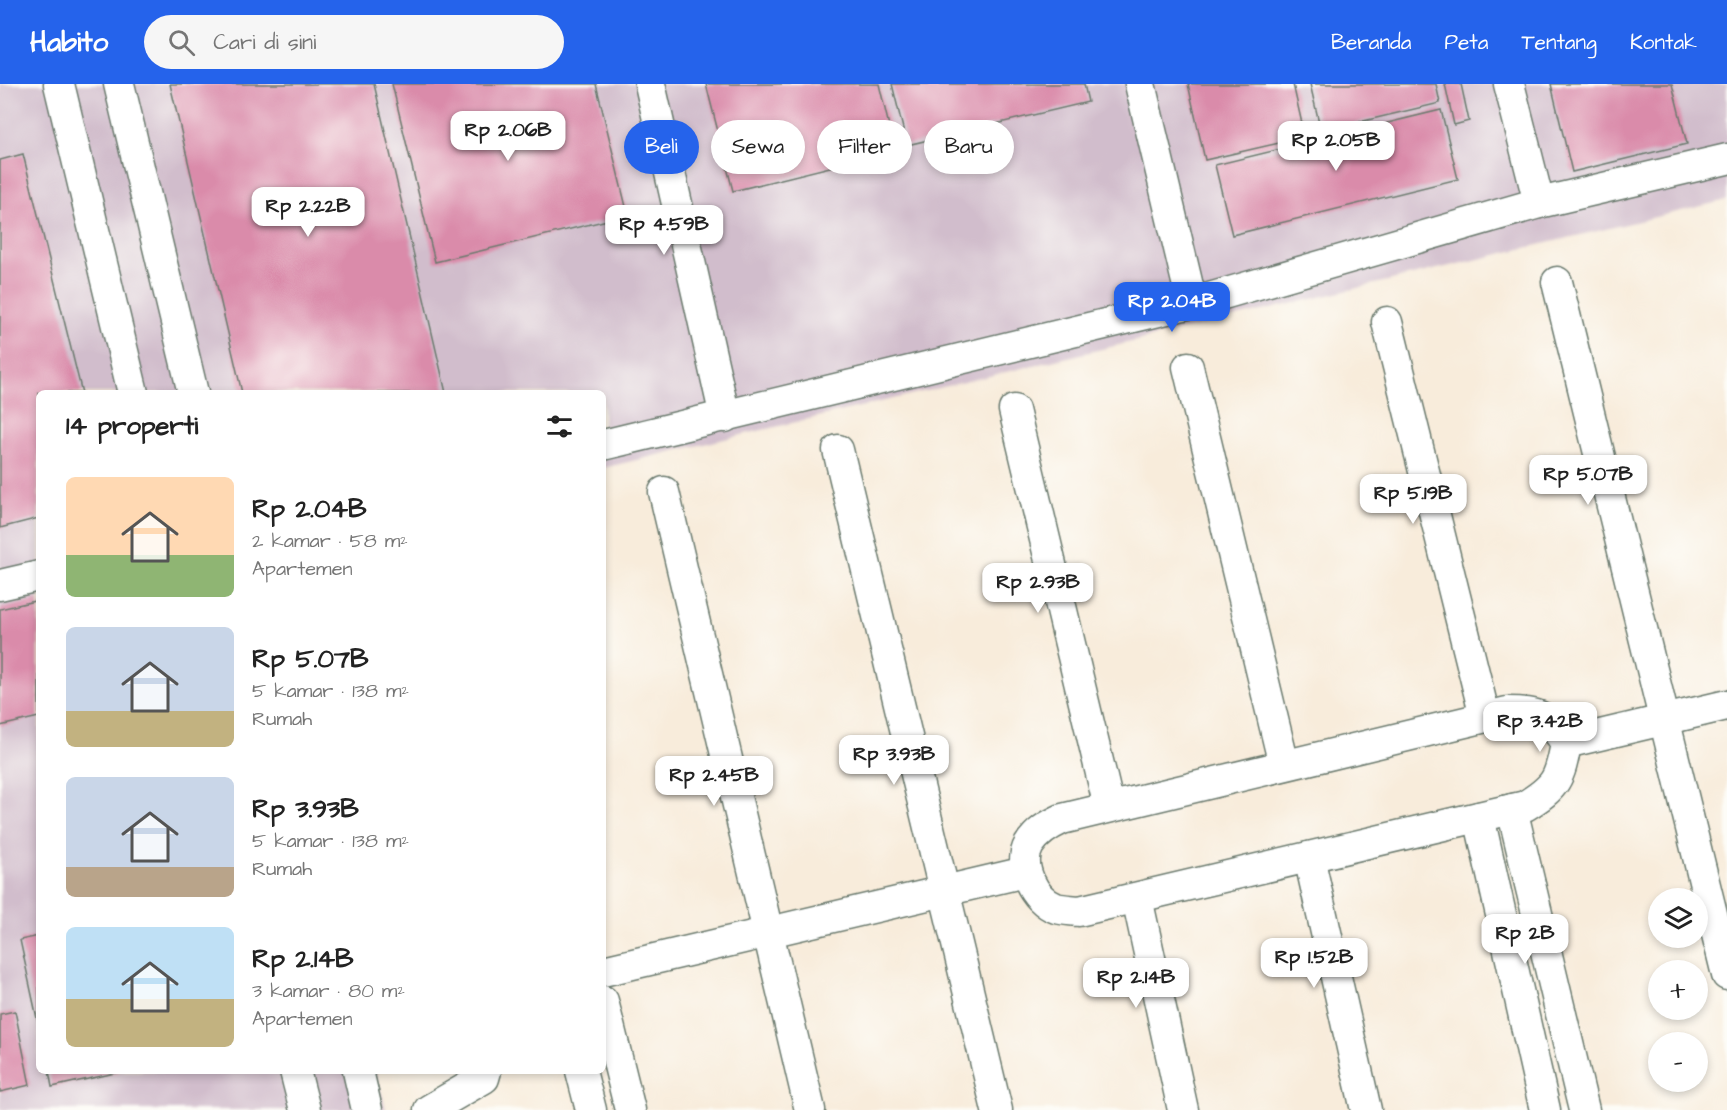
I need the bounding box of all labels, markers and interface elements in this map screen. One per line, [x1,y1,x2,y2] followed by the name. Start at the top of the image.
[144,15,564,69] search box
[30,23,108,62] text: Habito
[165,26,198,59] icon: search
[213,27,316,58] text: Cari di sini
[1331,28,1412,57] text: Beranda
[1445,28,1488,57] text: Peta
[1521,28,1597,57] text: Tentang
[1630,28,1697,57] text: Kontak
[446,111,570,162] pin: Rp 2.06B
[464,116,552,144] text: Rp 2.06B
[624,120,699,174] chip: Beli
[711,120,805,174] chip: Sewa
[817,120,912,174] chip: Filter
[924,120,1014,174] chip: Baru
[1274,121,1398,172] pin: Rp 2.05B
[1292,126,1380,154] text: Rp 2.05B
[246,187,370,238] pin: Rp 2.22B
[266,192,350,220] text: Rp 2.22B
[602,205,726,256] pin: Rp 4.59B
[619,210,709,238] text: Rp 4.59B
[1110,282,1234,333] pin: Rp 2.04B
[1128,287,1216,315] text: Rp 2.04B
[66,408,198,444] text: 14 properti
[543,410,576,443] icon: filters
[1526,455,1650,506] pin: Rp 5.07B
[1543,460,1633,488] text: Rp 5.07B
[1351,474,1475,525] pin: Rp 5.19B
[1374,479,1452,507] text: Rp 5.19B
[252,491,367,527] text: Rp 2.04B
[114,501,186,573] icon: home
[252,527,408,555] text: 2 kamar · 58 m²
[252,555,352,583] text: Apartemen
[976,563,1100,614] pin: Rp 2.93B
[996,568,1080,596] text: Rp 2.93B
[252,641,368,677] text: Rp 5.07B
[114,651,186,723] icon: home
[252,677,409,705] text: 5 kamar · 138 m²
[1478,702,1602,753] pin: Rp 3.42B
[252,705,312,733] text: Rumah
[1497,707,1583,735] text: Rp 3.42B
[832,735,956,786] pin: Rp 3.93B
[853,740,935,768] text: Rp 3.93B
[652,756,776,807] pin: Rp 2.45B
[669,761,759,789] text: Rp 2.45B
[252,791,359,827] text: Rp 3.93B
[114,801,186,873] icon: home
[252,827,409,855] text: 5 kamar · 138 m²
[252,855,312,883] text: Rumah
[1648,888,1708,1092] map controls
[1648,888,1708,948] button: layers
[1483,914,1567,965] pin: Rp 2B
[1495,919,1555,947] text: Rp 2B
[1252,938,1376,989] pin: Rp 1.52B
[252,941,353,977] text: Rp 2.14B
[1275,943,1353,971] text: Rp 1.52B
[114,951,186,1023] icon: home
[1074,958,1198,1009] pin: Rp 2.14B
[1648,960,1708,1020] button: +
[1097,963,1175,991] text: Rp 2.14B
[252,977,405,1005] text: 3 kamar · 80 m²
[252,1005,352,1033] text: Apartemen
[1648,1032,1708,1092] button: −

